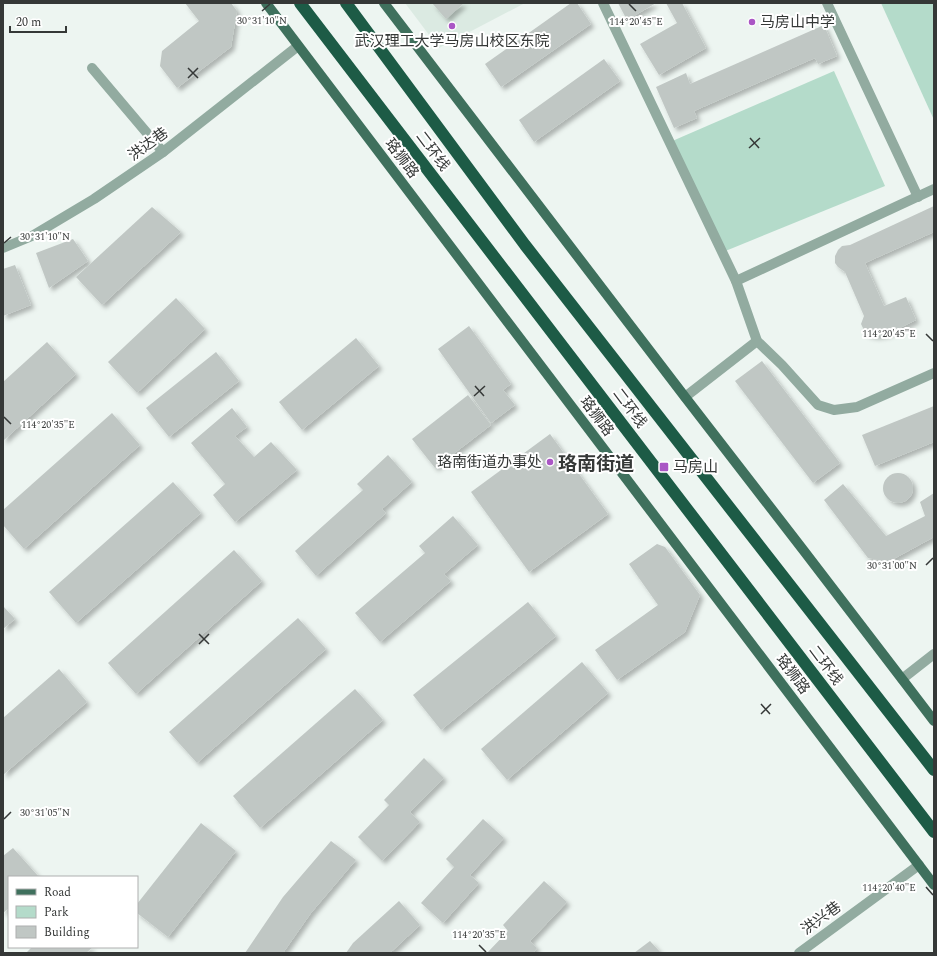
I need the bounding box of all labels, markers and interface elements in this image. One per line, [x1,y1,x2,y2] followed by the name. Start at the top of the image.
[10,8,66,34] scale bar
[760,11,835,34] place label: 马房山中学
[16,13,41,32] text: 20 m
[237,13,287,29] text: 30°31'10"N
[609,14,663,30] text: 114°20'45"E
[747,17,757,27] marker: 马房山中学
[447,21,457,31] marker: 武汉理工大学马房山校区东院
[354,30,550,53] place label: 武汉理工大学马房山校区东院
[123,122,173,167] street label: 洪达巷
[410,126,455,176] street label: 二环线
[379,133,424,183] street label: 珞狮路
[20,229,70,245] text: 30°31'10"N
[862,326,916,342] text: 114°20'45"E
[607,383,652,433] street label: 二环线
[574,391,619,441] street label: 珞狮路
[21,417,75,433] text: 114°20'35"E
[558,450,634,479] district label: 珞南街道
[437,451,542,474] place label: 珞南街道办事处
[673,456,718,479] place label: 马房山
[545,457,555,467] marker: 珞南街道办事处
[658,461,670,473] marker: 马房山
[867,558,917,574] text: 30°31'00"N
[803,640,848,690] street label: 二环线
[770,649,815,699] street label: 珞狮路
[20,805,70,821] text: 30°31'05"N
[8,876,138,948] legend
[862,880,916,896] text: 114°20'40"E
[44,883,71,902] text: Road
[796,896,846,941] street label: 洪兴巷
[44,903,69,922] text: Park
[44,923,90,942] text: Building
[452,927,506,943] text: 114°20'35"E

